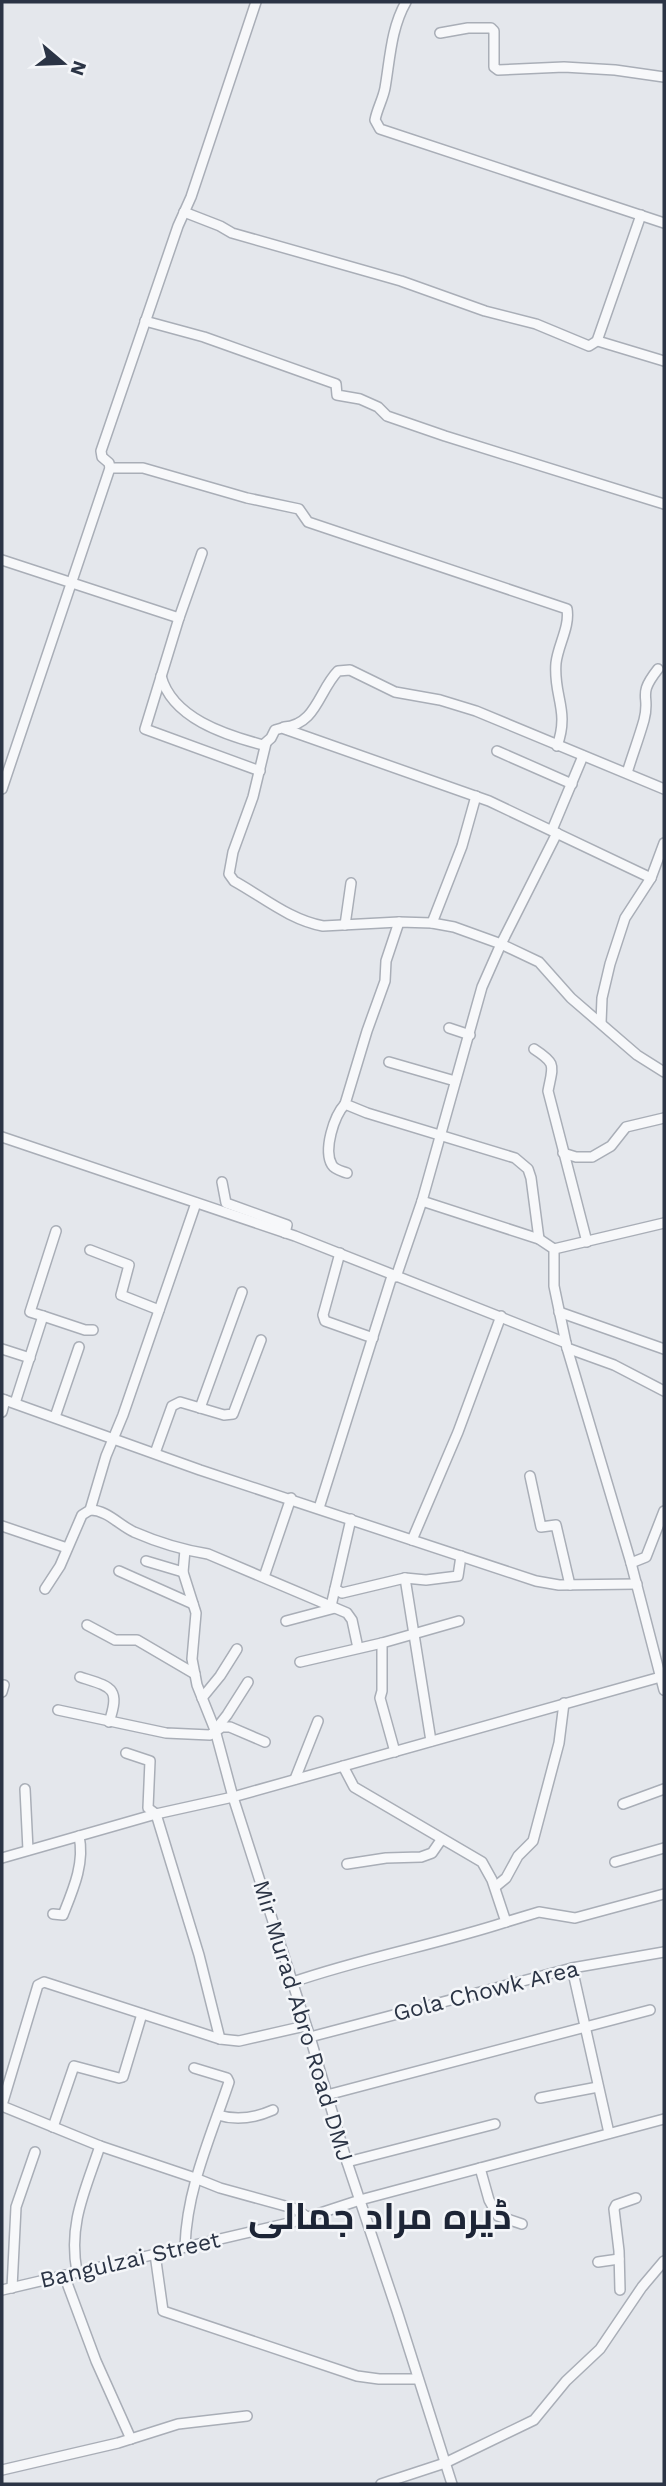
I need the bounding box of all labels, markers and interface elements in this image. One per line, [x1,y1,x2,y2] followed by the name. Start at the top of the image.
[28,28,98,98] north arrow
[65,58,92,79] text: N
[247,1877,359,2165] street label: Mir Murad Abro Road DMJ
[390,1955,582,2027] street label: Gola Chowk Area
[248,2195,512,2239] district label: ڈیرہ مراد جمالی
[37,2226,223,2294] street label: Bangulzai Street

